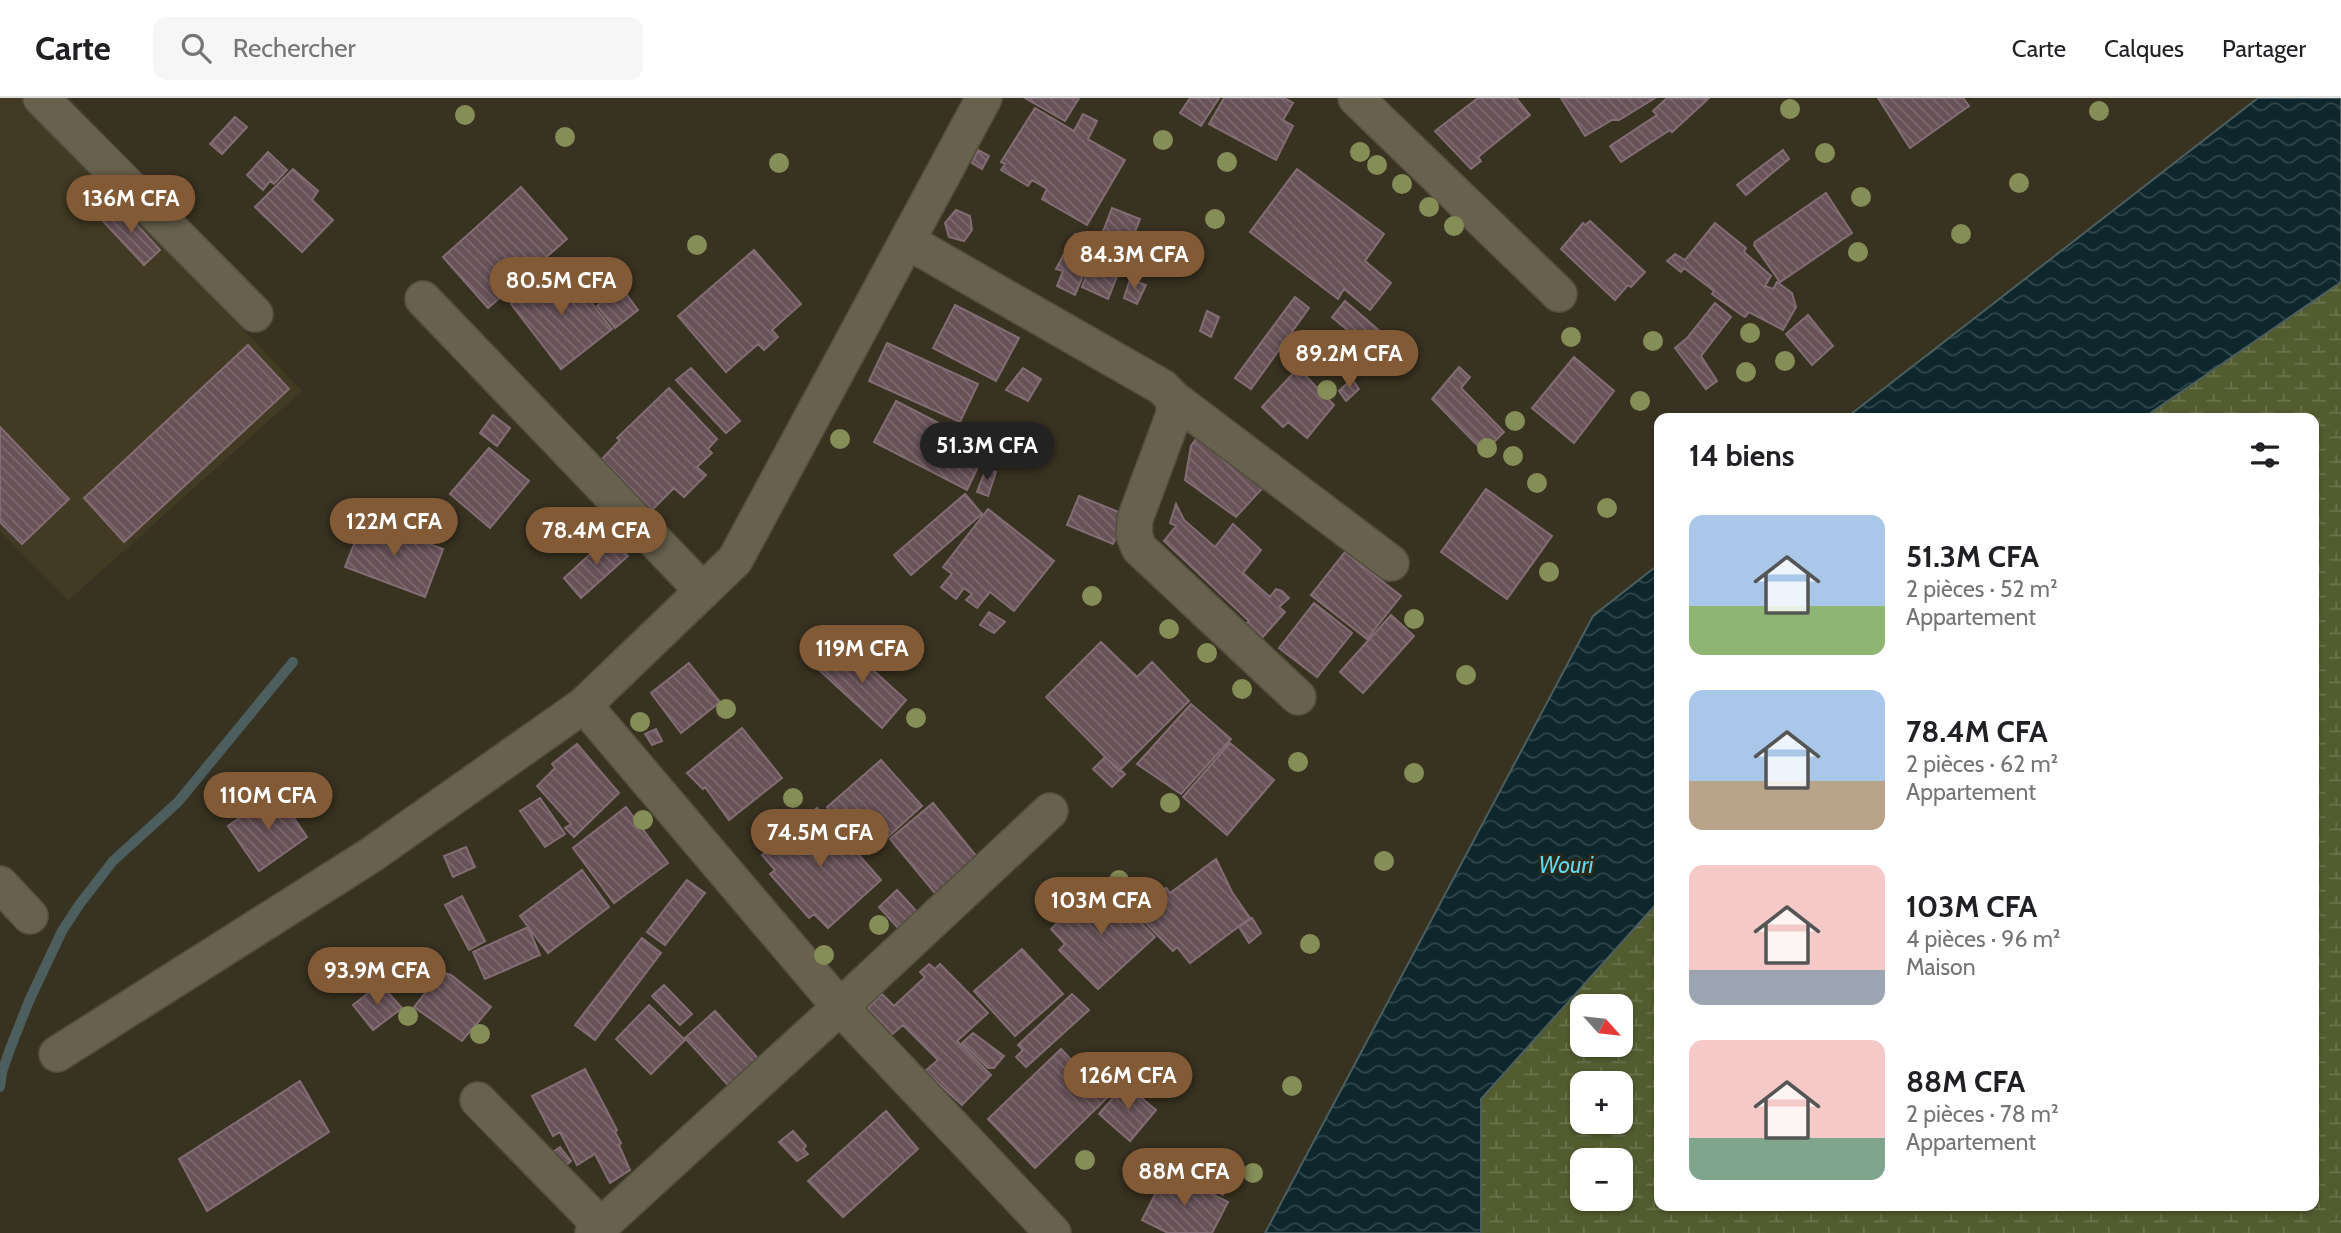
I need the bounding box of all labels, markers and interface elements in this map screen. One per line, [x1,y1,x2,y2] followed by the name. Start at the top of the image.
[153,17,643,80] search box
[35,28,111,68] text: Carte
[177,29,215,67] icon: search
[233,32,356,64] text: Rechercher
[2012,34,2066,63] text: Carte
[2104,34,2184,63] text: Calques
[2222,34,2306,63] text: Partager
[59,176,203,235] pin: 136M CFA
[82,184,180,212] text: 136M CFA
[1054,232,1214,291] pin: 84.3M CFA
[1079,240,1189,268] text: 84.3M CFA
[481,258,641,317] pin: 80.5M CFA
[506,266,616,294] text: 80.5M CFA
[1269,330,1429,390] pin: 89.2M CFA
[1295,339,1403,367] text: 89.2M CFA
[907,422,1067,482] pin: 51.3M CFA
[936,431,1038,459] text: 51.3M CFA
[2246,436,2284,474] icon: filters
[1689,437,1794,474] text: 14 biens
[322,498,466,558] pin: 122M CFA
[346,507,442,535] text: 122M CFA
[516,508,676,567] pin: 78.4M CFA
[542,516,650,544] text: 78.4M CFA
[1906,538,2039,575] text: 51.3M CFA
[1745,543,1829,627] icon: home
[1906,575,2058,603] text: 2 pièces · 52 m²
[1906,603,2036,631] text: Appartement
[790,626,934,685] pin: 119M CFA
[815,634,909,662] text: 119M CFA
[1906,713,2048,750] text: 78.4M CFA
[1745,718,1829,802] icon: home
[1906,750,2058,778] text: 2 pièces · 62 m²
[196,772,340,832] pin: 110M CFA
[1906,778,2036,806] text: Appartement
[220,781,316,809] text: 110M CFA
[740,810,900,869] pin: 74.5M CFA
[767,818,873,846] text: 74.5M CFA
[1539,851,1594,879] water label: Wouri
[1029,878,1173,937] pin: 103M CFA
[1051,886,1151,914] text: 103M CFA
[1906,888,2037,925] text: 103M CFA
[1745,893,1829,977] icon: home
[1906,925,2060,953] text: 4 pièces · 96 m²
[297,948,457,1007] pin: 93.9M CFA
[1906,953,1975,981] text: Maison
[324,956,430,984] text: 93.9M CFA
[1570,994,1633,1057] north arrow
[1570,994,1633,1211] map controls
[1056,1052,1200,1112] pin: 126M CFA
[1079,1061,1177,1089] text: 126M CFA
[1906,1063,2025,1100] text: 88M CFA
[1745,1068,1829,1152] icon: home
[1570,1071,1633,1134] button: +
[1906,1100,2059,1128] text: 2 pièces · 78 m²
[1906,1128,2036,1156] text: Appartement
[1119,1148,1249,1208] pin: 88M CFA
[1570,1148,1633,1211] button: −
[1138,1157,1230,1185] text: 88M CFA

